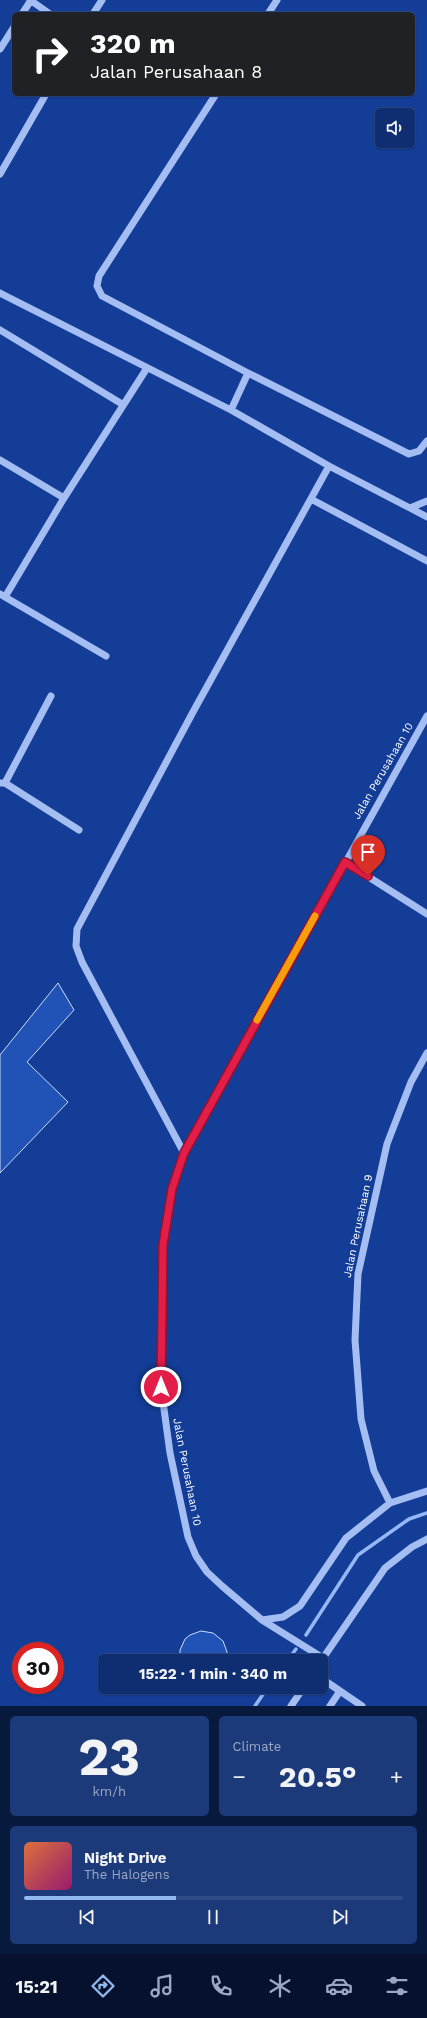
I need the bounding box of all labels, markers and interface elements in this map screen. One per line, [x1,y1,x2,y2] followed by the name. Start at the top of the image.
[90,27,176,60] text: 320 m
[24,28,76,80] icon: right
[90,61,262,82] text: Jalan Perusahaan 8
[375,108,415,148] map controls
[375,108,415,148] button: sound
[350,720,416,822] street label: Jalan Perusahaan 10
[351,835,385,876] pin
[357,841,379,863] icon: arrive
[341,1173,375,1279] street label: Jalan Perusahaan 9
[140,1366,182,1408] position arrow
[170,1417,204,1527] street label: Jalan Perusahaan 10
[12,1642,64,1694] speed limit sign: 30
[139,1665,287,1683] text: 15:22 · 1 min · 340 m
[78,1727,140,1788] text: 23
[233,1739,281,1754] text: Climate
[279,1759,357,1794] text: 20.5°
[233,1764,246,1789] text: −
[390,1764,403,1789] text: +
[93,1784,126,1799] text: km/h
[84,1849,167,1867] text: Night Drive
[84,1867,170,1882] text: The Halogens
[76,1906,98,1928] icon: previous
[202,1906,224,1928] icon: pause
[329,1906,351,1928] icon: next
[89,1972,117,2000] icon: directions
[148,1972,176,2000] icon: music
[207,1972,235,2000] icon: phone
[266,1972,294,2000] icon: climate
[325,1972,353,2000] icon: car
[383,1972,411,2000] icon: filters
[15,1976,58,1997] text: 15:21

